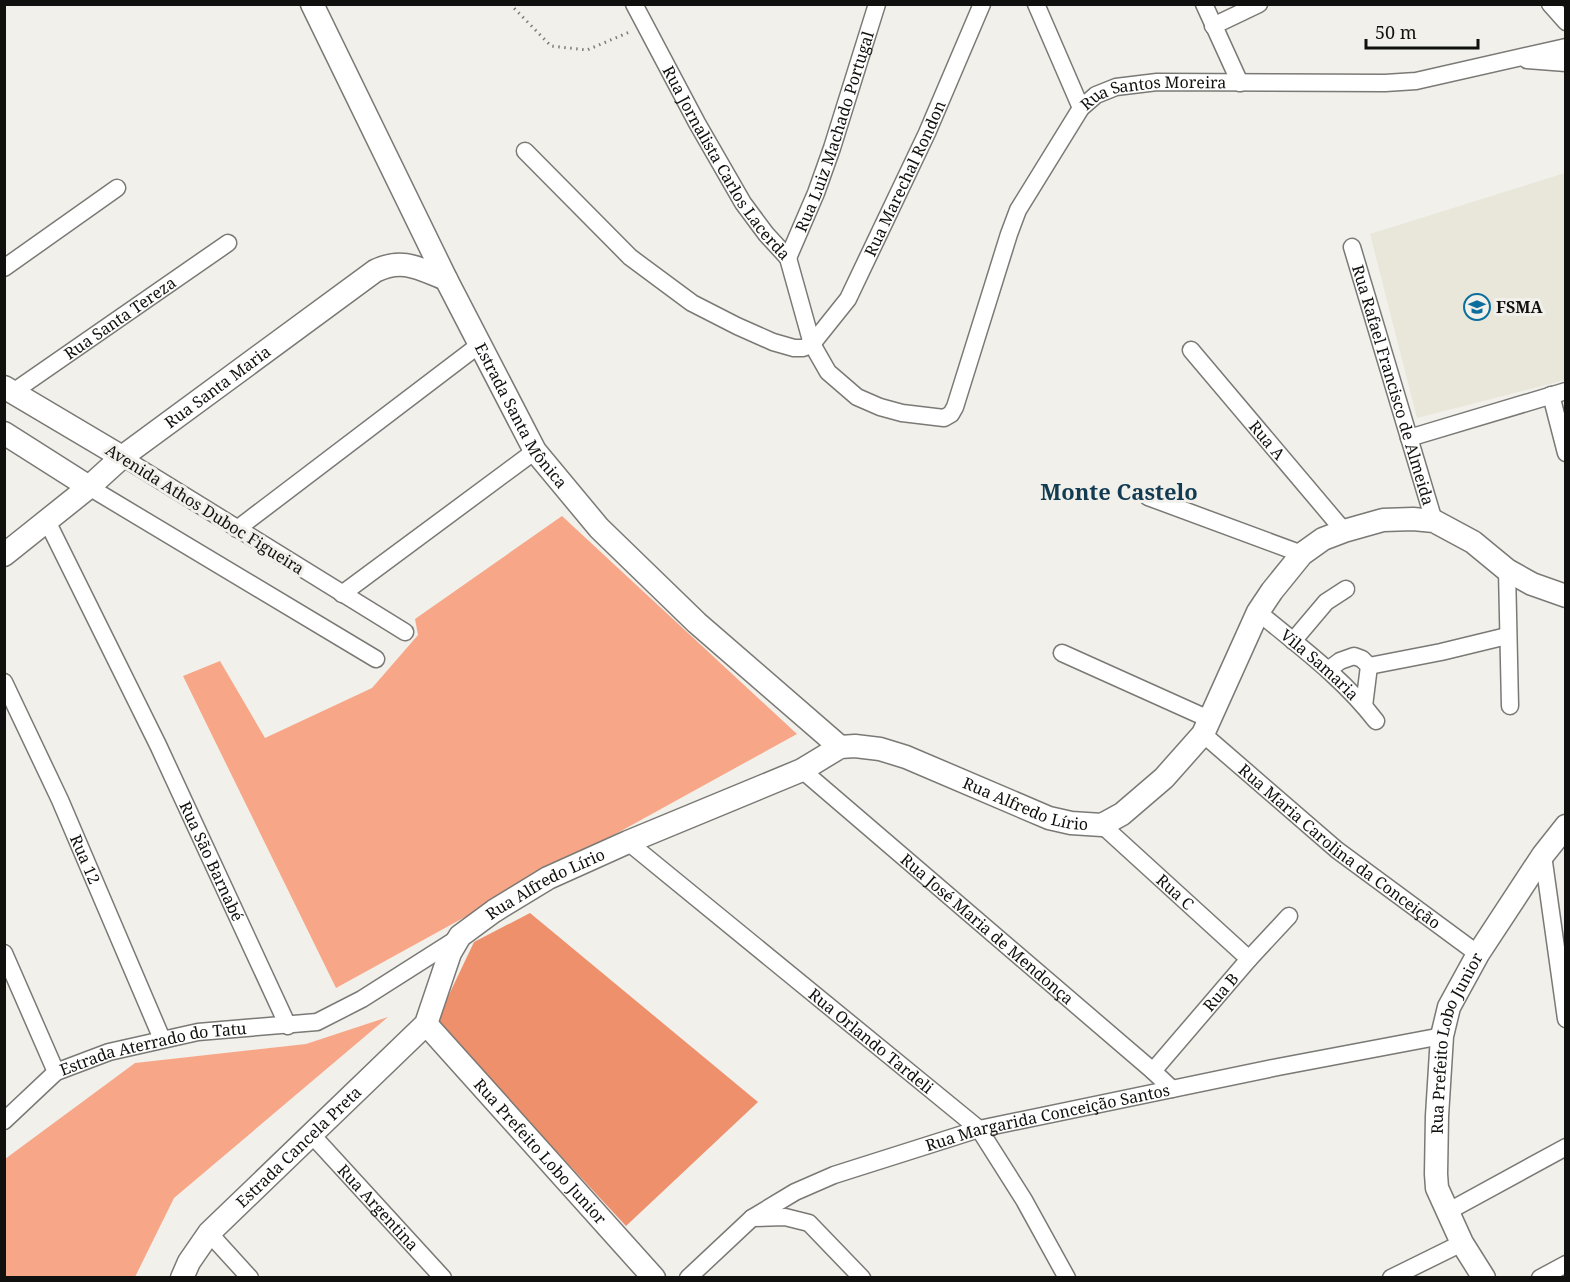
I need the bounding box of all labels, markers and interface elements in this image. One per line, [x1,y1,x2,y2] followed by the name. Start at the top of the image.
[1366,12,1478,50] scale bar
[1375,20,1417,44] text: 50 m
[790,28,879,235] street label: Rua Luiz Machado Portugal
[658,62,795,264] street label: Rua Jornalista Carlos Lacerda
[1075,71,1226,115] street label: Rua Santos Moreira
[859,97,951,260] street label: Rua Marechal Rondon
[1347,262,1440,508] street label: Rua Rafael Francisco de Almeida
[59,271,180,364] street label: Rua Santa Tereza
[1462,292,1492,322] school or university icon: FSMA
[1496,296,1543,318] place label: FSMA
[470,339,572,493] street label: Estrada Santa Mônica
[160,340,275,433] street label: Rua Santa Maria
[1244,416,1291,465] street label: Rua A
[101,439,309,579] street label: Avenida Athos Duboc Figueira
[1040,476,1198,506] district label: Monte Castelo
[1276,624,1364,705] street label: Vila Samaria
[1234,759,1445,934] street label: Rua Maria Carolina da Conceição
[959,772,1089,835] street label: Rua Alfredo Lírio
[175,798,249,925] street label: Rua São Barnabé
[65,831,106,887] street label: Rua 12
[481,843,608,925] street label: Rua Alfredo Lírio
[896,848,1078,1009] street label: Rua José Maria de Mendonça
[1152,869,1199,915] street label: Rua C
[1426,948,1488,1134] street label: Rua Prefeito Lobo Junior
[1198,968,1243,1016] street label: Rua B
[804,983,938,1098] street label: Rua Orlando Tardeli
[56,1017,247,1081] street label: Estrada Aterrado do Tatu
[469,1074,612,1229] street label: Rua Prefeito Lobo Junior
[923,1079,1172,1156] street label: Rua Margarida Conceição Santos
[231,1081,366,1212] street label: Estrada Cancela Preta
[333,1159,424,1255] street label: Rua Argentina

